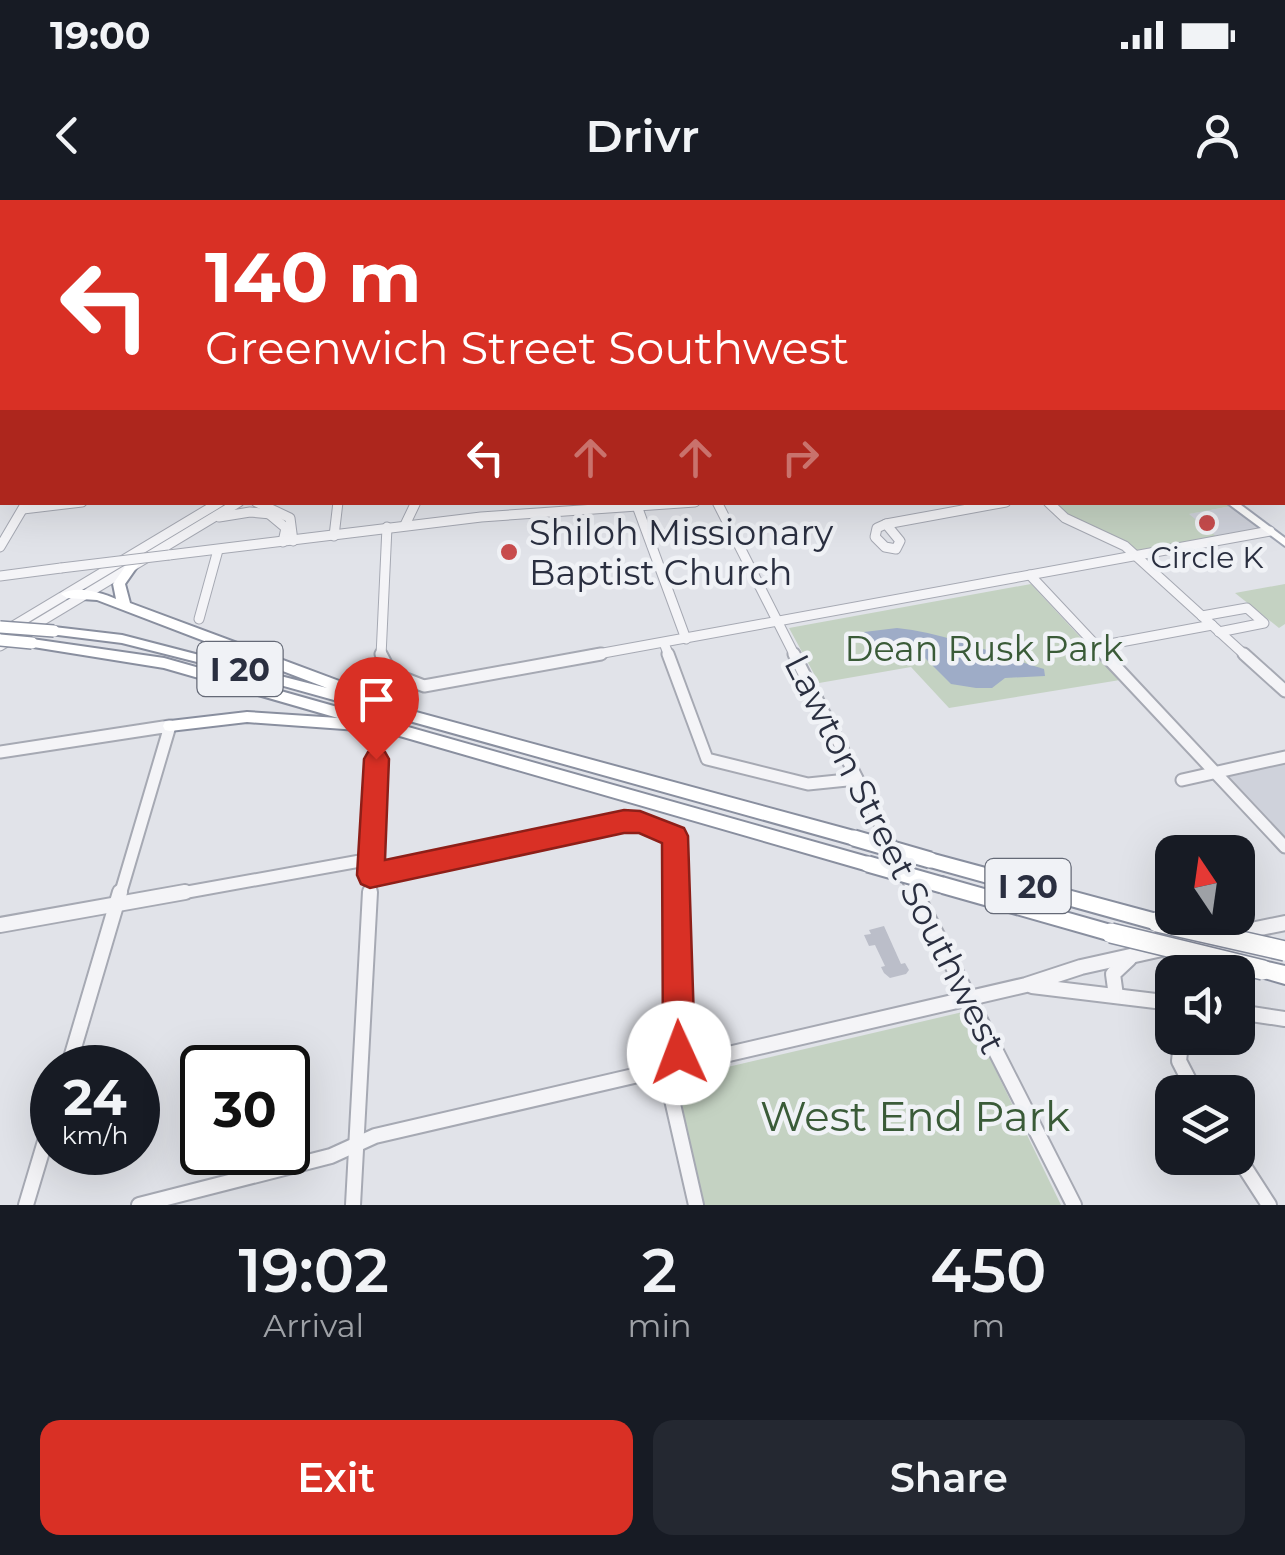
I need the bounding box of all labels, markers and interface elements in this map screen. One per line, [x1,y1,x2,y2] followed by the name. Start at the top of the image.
[50,12,151,59] text: 19:00
[40,108,95,163] icon: back
[586,108,699,163] text: Drivr
[1190,108,1245,163] icon: person
[205,234,421,320] text: 140 m
[40,240,170,370] icon: left
[205,320,849,375] text: Greenwich Street Southwest
[458,430,513,485] icon: left
[563,430,618,485] icon: ahead
[668,430,723,485] icon: ahead
[773,430,828,485] icon: right
[529,511,833,594] place label: Shiloh Missionary Baptist Church
[1196,512,1218,534] marker: Circle K
[1150,539,1264,576] place label: Circle K
[498,541,520,563] marker: Shiloh Missionary Baptist Church
[845,627,1124,670] park label: Dean Rusk Park
[198,642,282,696] road number: I 20
[775,647,1015,1061] street label: Lawton Street Southwest
[334,657,419,760] pin
[349,672,404,727] icon: arrive
[1155,835,1255,935] north arrow
[1155,835,1255,1175] map controls
[986,859,1070,913] road number: I 20
[1155,955,1255,1055] button: sound
[627,1001,731,1105] position arrow
[180,1045,310,1175] speed limit sign: 30
[63,1067,127,1128] text: 24
[1155,1075,1255,1175] button: layers
[760,1090,1070,1142] park label: West End Park
[62,1120,128,1150] text: km/h
[239,1234,389,1307] text: 19:02
[642,1234,677,1307] text: 2
[930,1234,1046,1307] text: 450
[263,1306,364,1345] text: Arrival
[627,1306,692,1345] text: min
[971,1306,1005,1345] text: m
[40,1420,633,1535] button: Exit
[653,1420,1245,1535] button: Share

